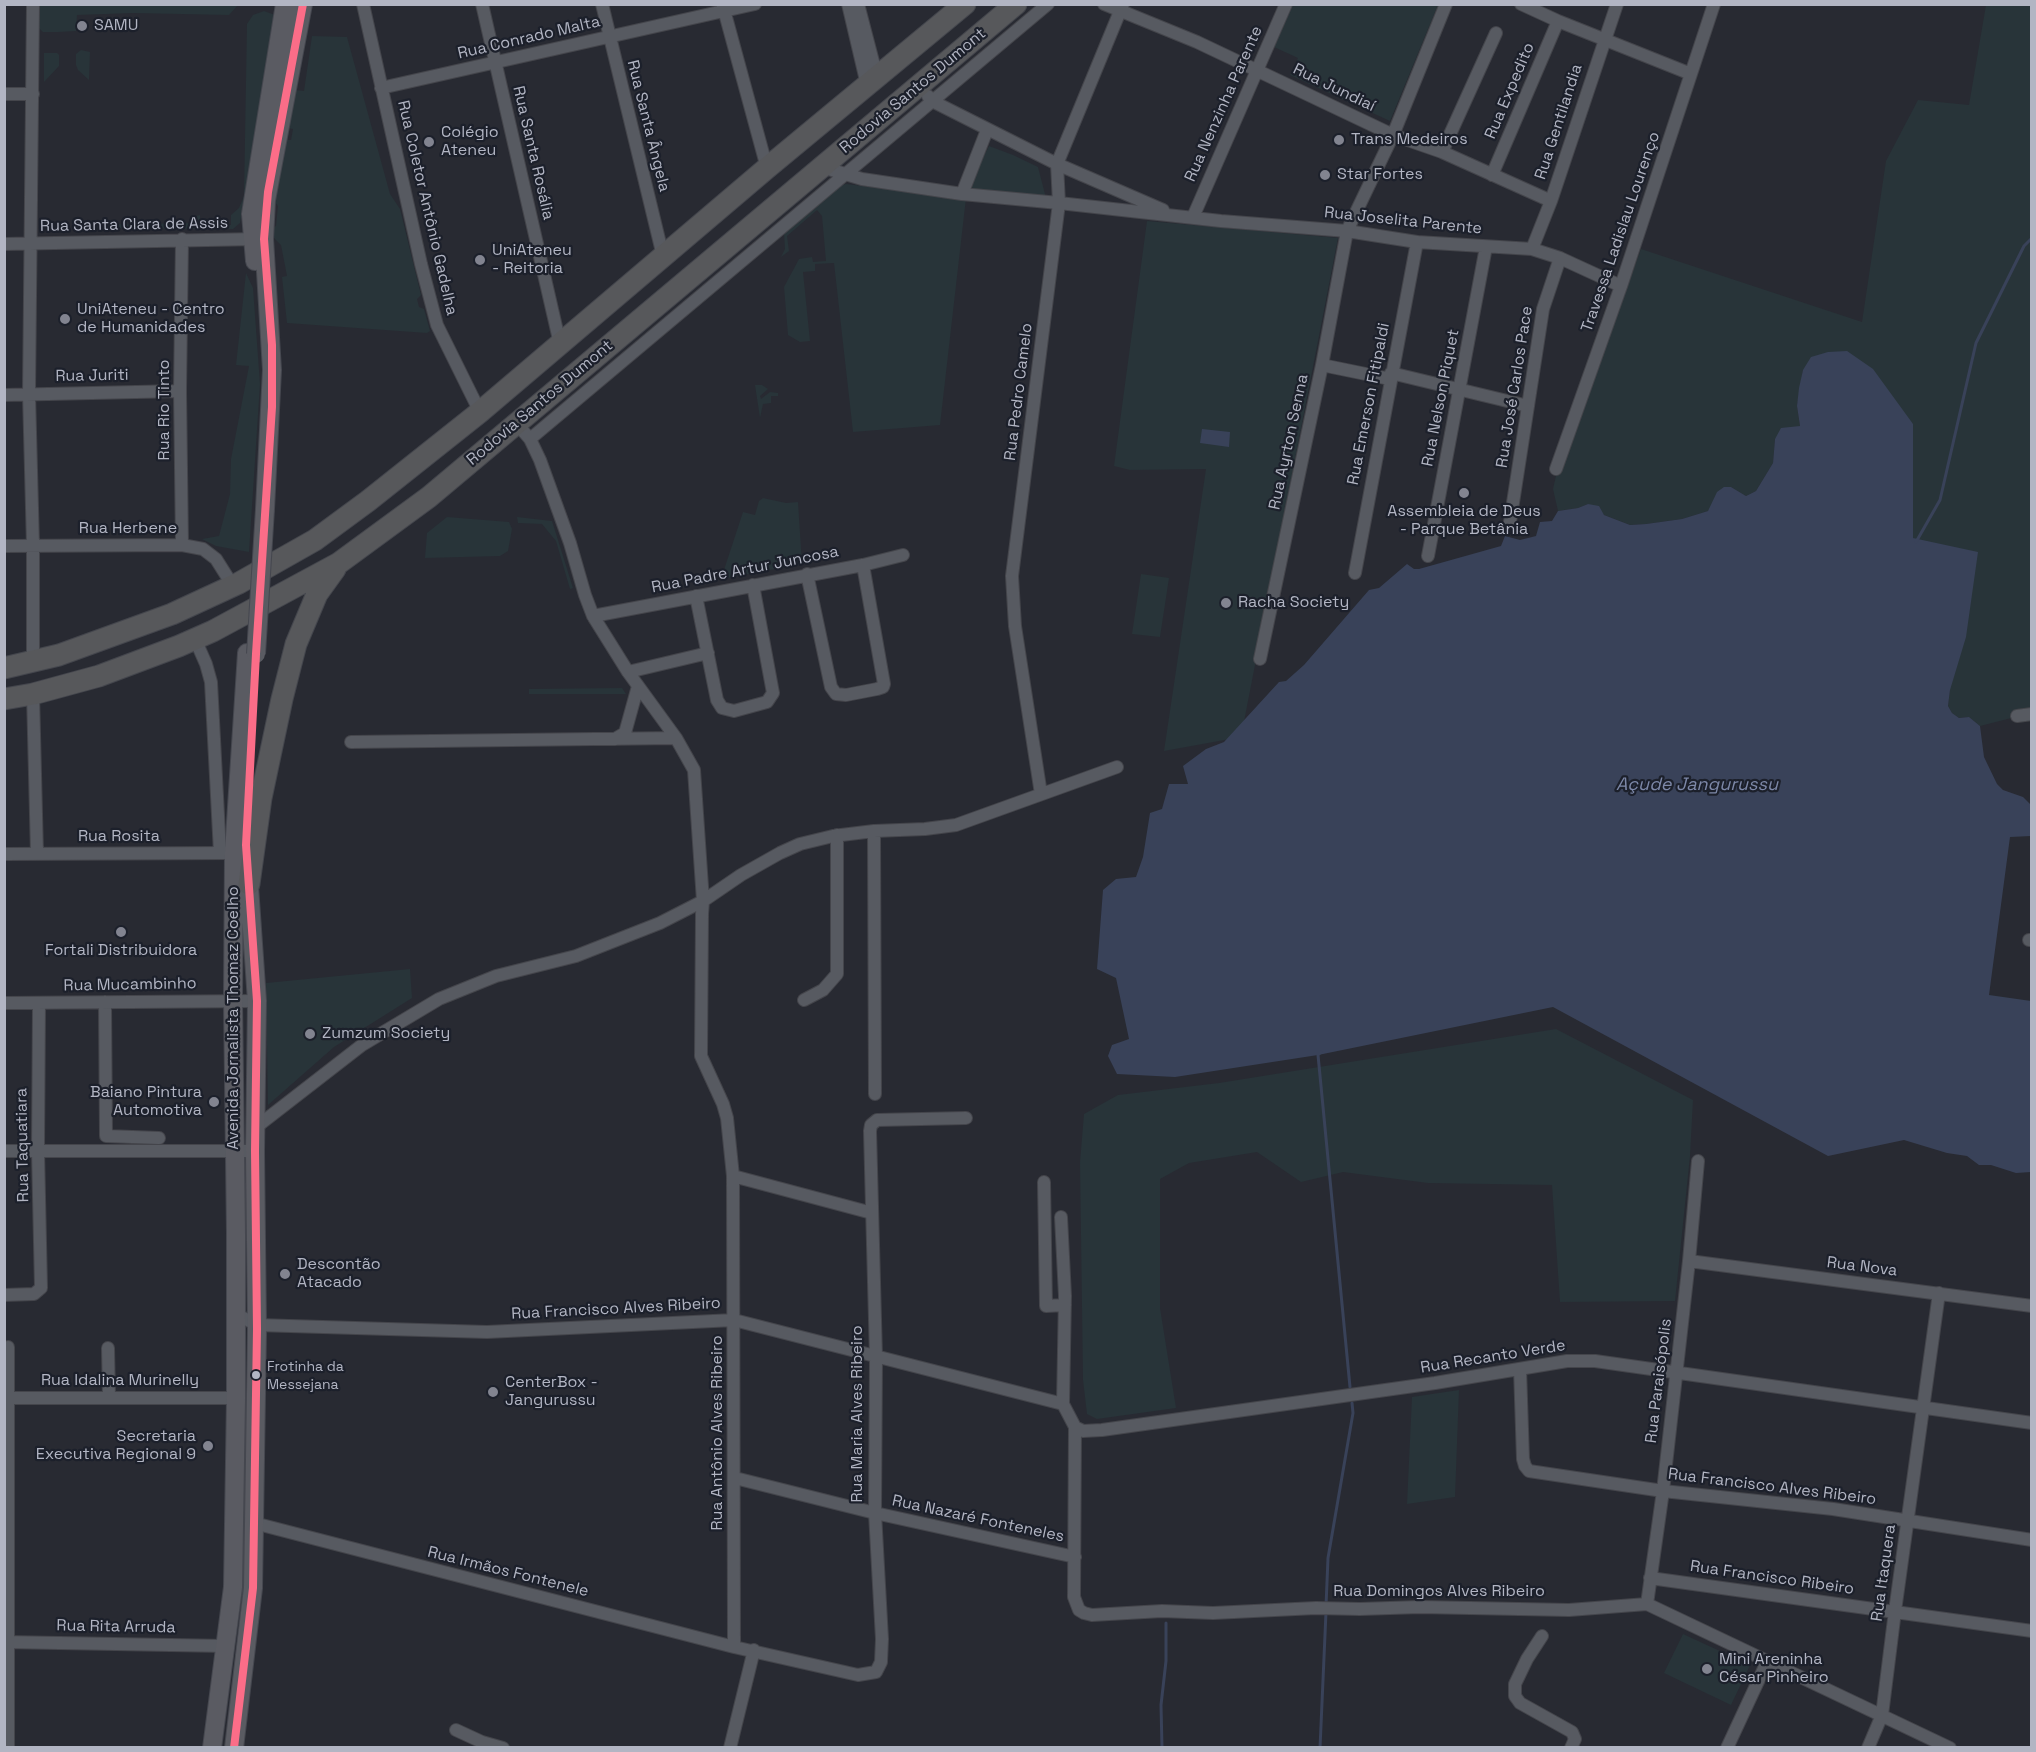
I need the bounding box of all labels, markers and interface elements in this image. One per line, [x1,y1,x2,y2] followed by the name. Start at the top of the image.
[456,12,602,64] street label: Rua Conrado Malta
[94,16,138,36] place label: SAMU
[75,19,89,33] marker: SAMU
[1181,23,1267,185] street label: Rua Nenzinha Parente
[836,24,990,158] street label: Rodovia Santos Dumont
[1481,40,1539,142] street label: Rua Expedito
[622,58,674,194] street label: Rua Santa Ângela
[1290,60,1378,116] street label: Rua Jundiaí
[1531,62,1587,182] street label: Rua Gentilandia
[508,84,558,222] street label: Rua Santa Rosália
[393,99,461,317] street label: Rua Coletor Antônio Gadelha
[441,123,499,161] place label: Colégio Ateneu
[1578,129,1664,335] street label: Travessa Ladislau Lourenço
[1351,130,1468,150] place label: Trans Medeiros
[1332,133,1346,147] marker: Trans Medeiros
[422,135,436,149] marker: Colégio Ateneu
[1337,165,1423,185] place label: Star Fortes
[1318,168,1332,182] marker: Star Fortes
[1323,203,1483,239] street label: Rua Joselita Parente
[40,214,228,236] street label: Rua Santa Clara de Assis
[492,241,572,279] place label: UniAteneu - Reitoria
[473,253,487,267] marker: UniAteneu - Reitoria
[77,300,225,338] place label: UniAteneu - Centro de Humanidades
[1493,305,1537,469] street label: Rua José Carlos Pace
[58,312,72,326] marker: UniAteneu - Centro de Humanidades
[1344,321,1394,487] street label: Rua Emerson Fitipaldi
[1001,322,1037,462] street label: Rua Pedro Camelo
[1418,328,1464,468] street label: Rua Nelson Piquet
[463,336,617,470] street label: Rodovia Santos Dumont
[155,360,175,460] street label: Rua Rio Tinto
[55,366,129,386] street label: Rua Juriti
[1265,372,1313,512] street label: Rua Ayrton Senna
[1457,486,1471,500] marker: Assembleia de Deus - Parque Betânia
[1387,502,1541,540] place label: Assembleia de Deus - Parque Betânia
[79,519,177,539] street label: Rua Herbene
[650,542,840,598] street label: Rua Padre Artur Juncosa
[1238,593,1349,613] place label: Racha Society
[1219,596,1233,610] marker: Racha Society
[1616,774,1778,796] water label: Açude Jangurussu
[78,827,160,847] street label: Rua Rosita
[224,886,244,1150] street label: Avenida Jornalista Thomaz Coelho
[114,925,128,939] marker: Fortali Distribuidora
[45,941,197,961] place label: Fortali Distribuidora
[63,974,197,996] street label: Rua Mucambinho
[322,1024,450,1044] place label: Zumzum Society
[303,1027,317,1041] marker: Zumzum Society
[90,1083,202,1121] place label: Baiano Pintura Automotiva
[12,1088,34,1202] street label: Rua Taquatiara
[207,1095,221,1109] marker: Baiano Pintura Automotiva
[1826,1253,1898,1281] street label: Rua Nova
[297,1255,381,1293] place label: Descontão Atacado
[278,1267,292,1281] marker: Descontão Atacado
[511,1294,721,1324] street label: Rua Francisco Alves Ribeiro
[1642,1318,1676,1444] street label: Rua Paraisópolis
[848,1325,868,1503] street label: Rua Maria Alves Ribeiro
[708,1335,728,1531] street label: Rua Antônio Alves Ribeiro
[1419,1336,1567,1378] street label: Rua Recanto Verde
[267,1359,344,1392] place label: Frotinha da Messejana
[250,1369,262,1381] marker: Frotinha da Messejana
[41,1371,199,1391] street label: Rua Idalina Murinelly
[505,1373,598,1411] place label: CenterBox - Jangurussu
[486,1385,500,1399] marker: CenterBox - Jangurussu
[36,1427,196,1465] place label: Secretaria Executiva Regional 9
[201,1439,215,1453] marker: Secretaria Executiva Regional 9
[1667,1465,1877,1509] street label: Rua Francisco Alves Ribeiro
[890,1491,1066,1547] street label: Rua Nazaré Fonteneles
[1868,1523,1900,1623] street label: Rua Itaquera
[425,1543,591,1601] street label: Rua Irmãos Fontenele
[1689,1557,1855,1599] street label: Rua Francisco Ribeiro
[1333,1582,1545,1602] street label: Rua Domingos Alves Ribeiro
[56,1616,176,1638] street label: Rua Rita Arruda
[1719,1650,1829,1688] place label: Mini Areninha César Pinheiro
[1700,1662,1714,1676] marker: Mini Areninha César Pinheiro

